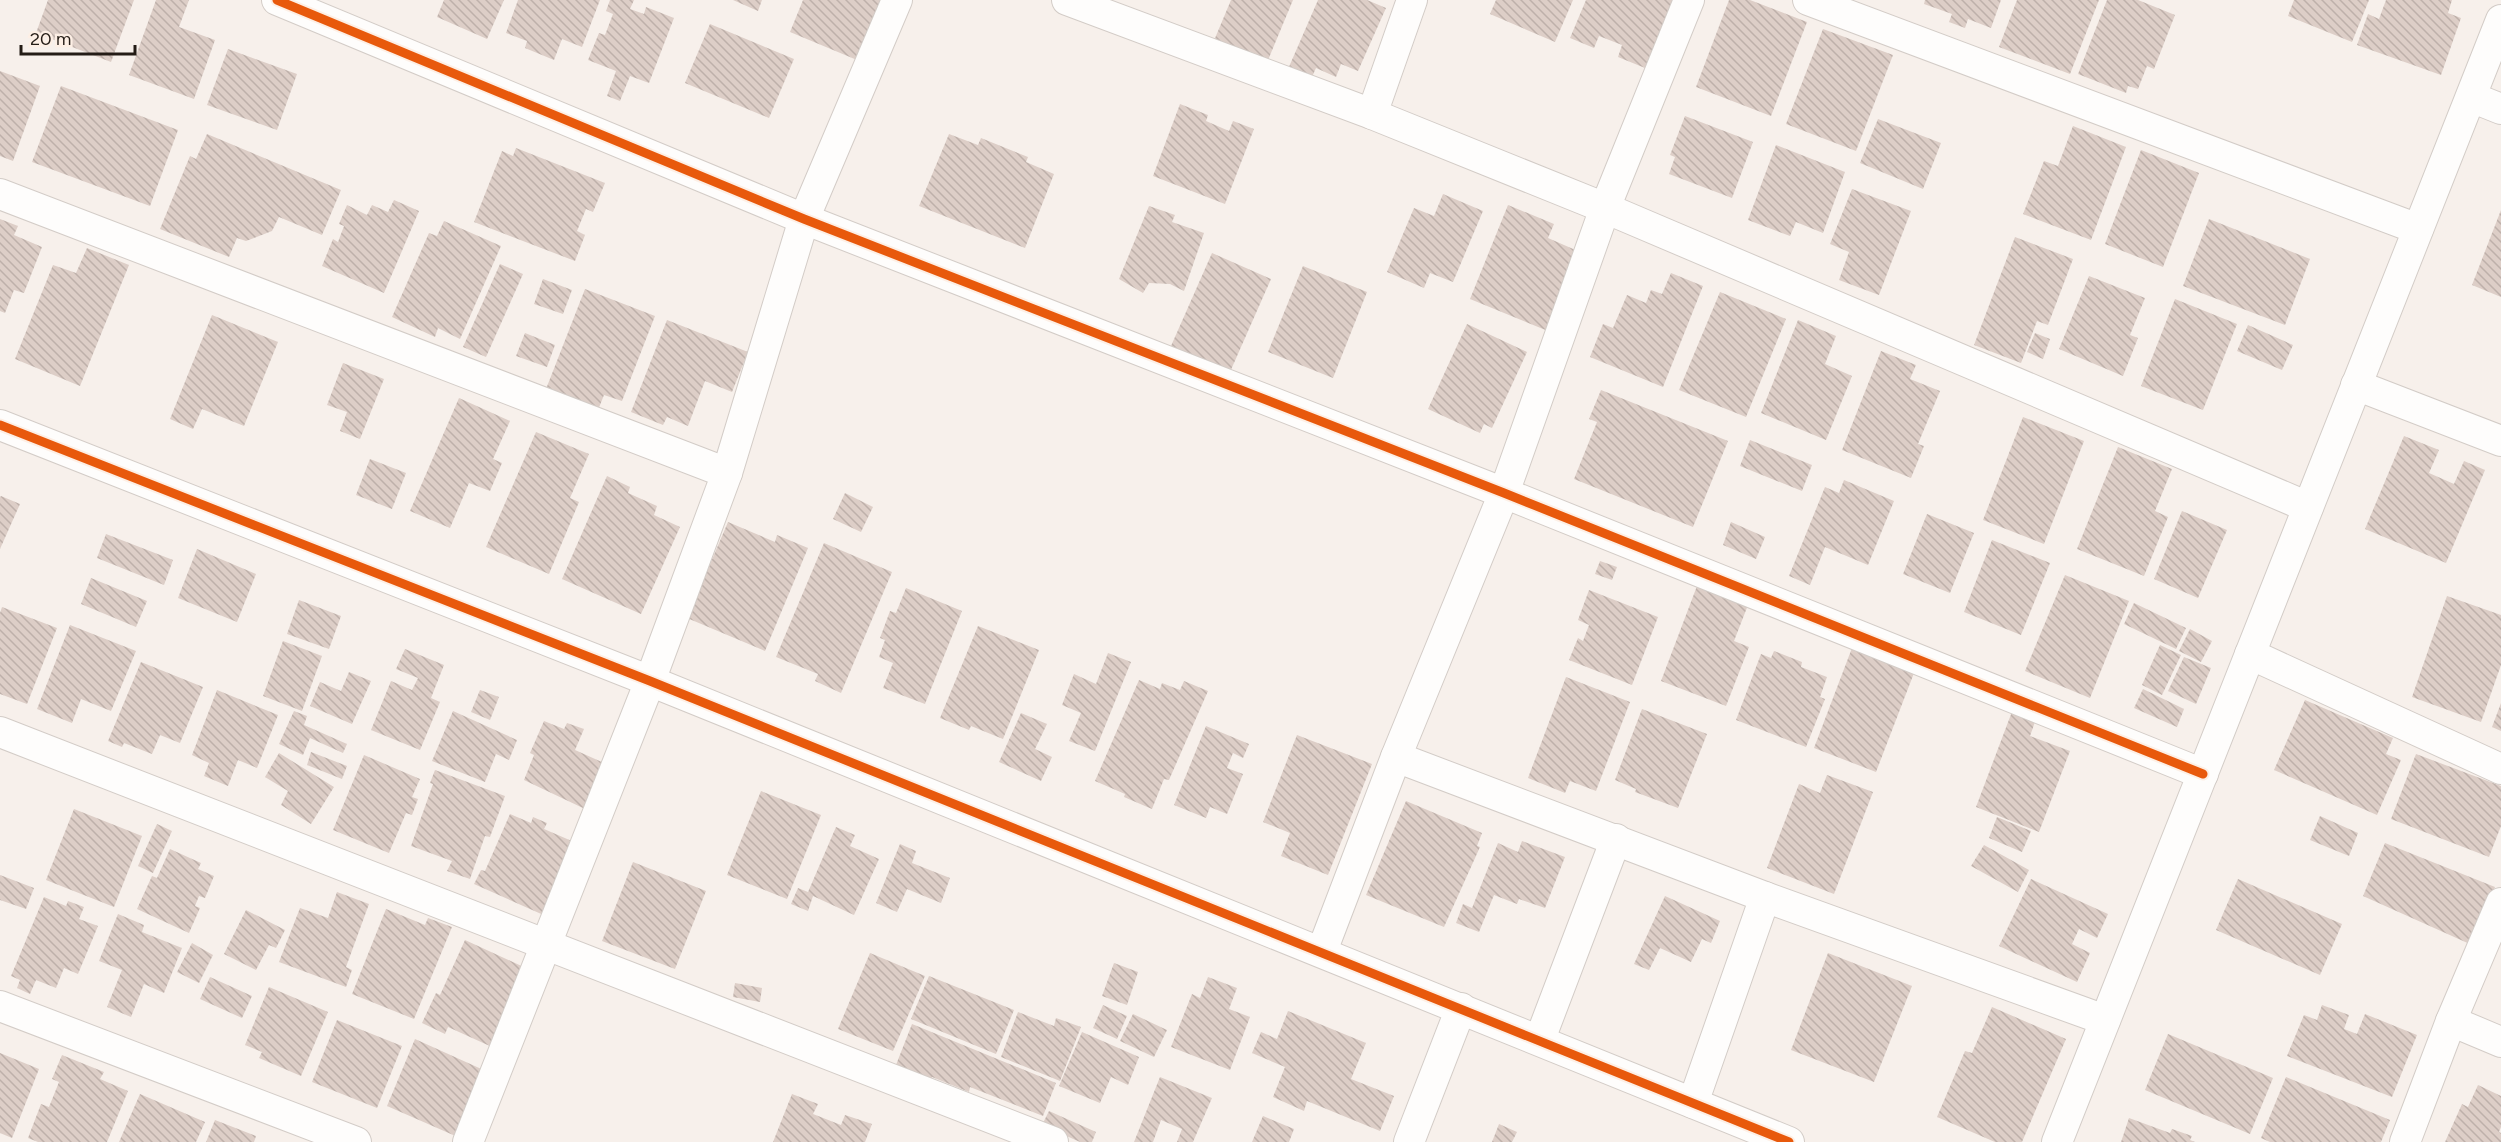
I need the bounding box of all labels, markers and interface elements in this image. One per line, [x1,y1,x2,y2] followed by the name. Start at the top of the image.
[21,18,135,56] scale bar
[30,28,71,50] text: 20 m

